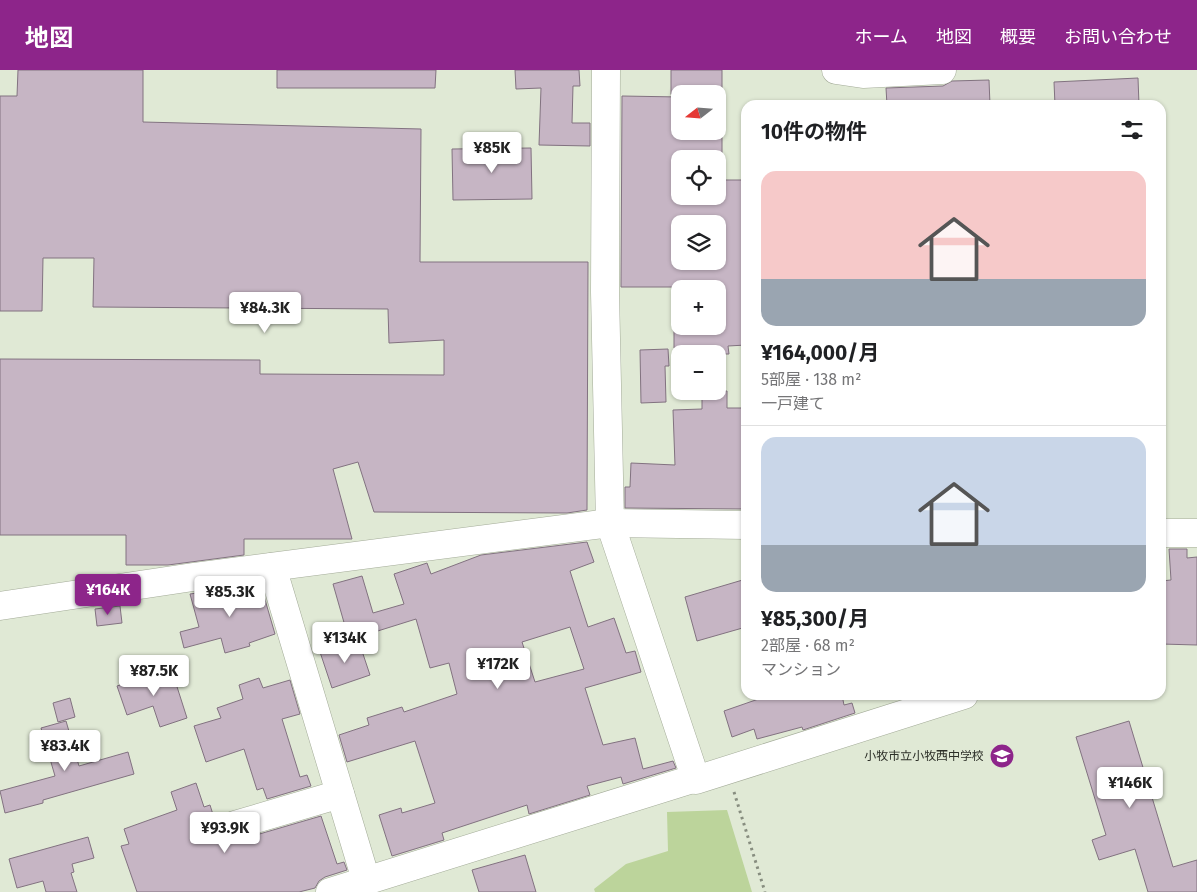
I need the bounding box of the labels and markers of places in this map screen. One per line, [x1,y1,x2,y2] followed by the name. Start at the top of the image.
[462,132,522,174] pin: ¥85K
[224,292,306,334] pin: ¥84.3K
[73,574,143,616] pin: ¥164K
[189,576,271,618] pin: ¥85.3K
[310,622,380,664] pin: ¥134K
[463,648,533,690] pin: ¥172K
[113,654,195,697] pin: ¥87.5K
[24,730,106,772] pin: ¥83.4K
[989,743,1015,769] school or university icon: 小牧市立小牧西中学校
[864,749,984,763] place label: 小牧市立小牧西中学校
[1095,766,1165,809] pin: ¥146K
[184,812,266,854] pin: ¥93.9K

